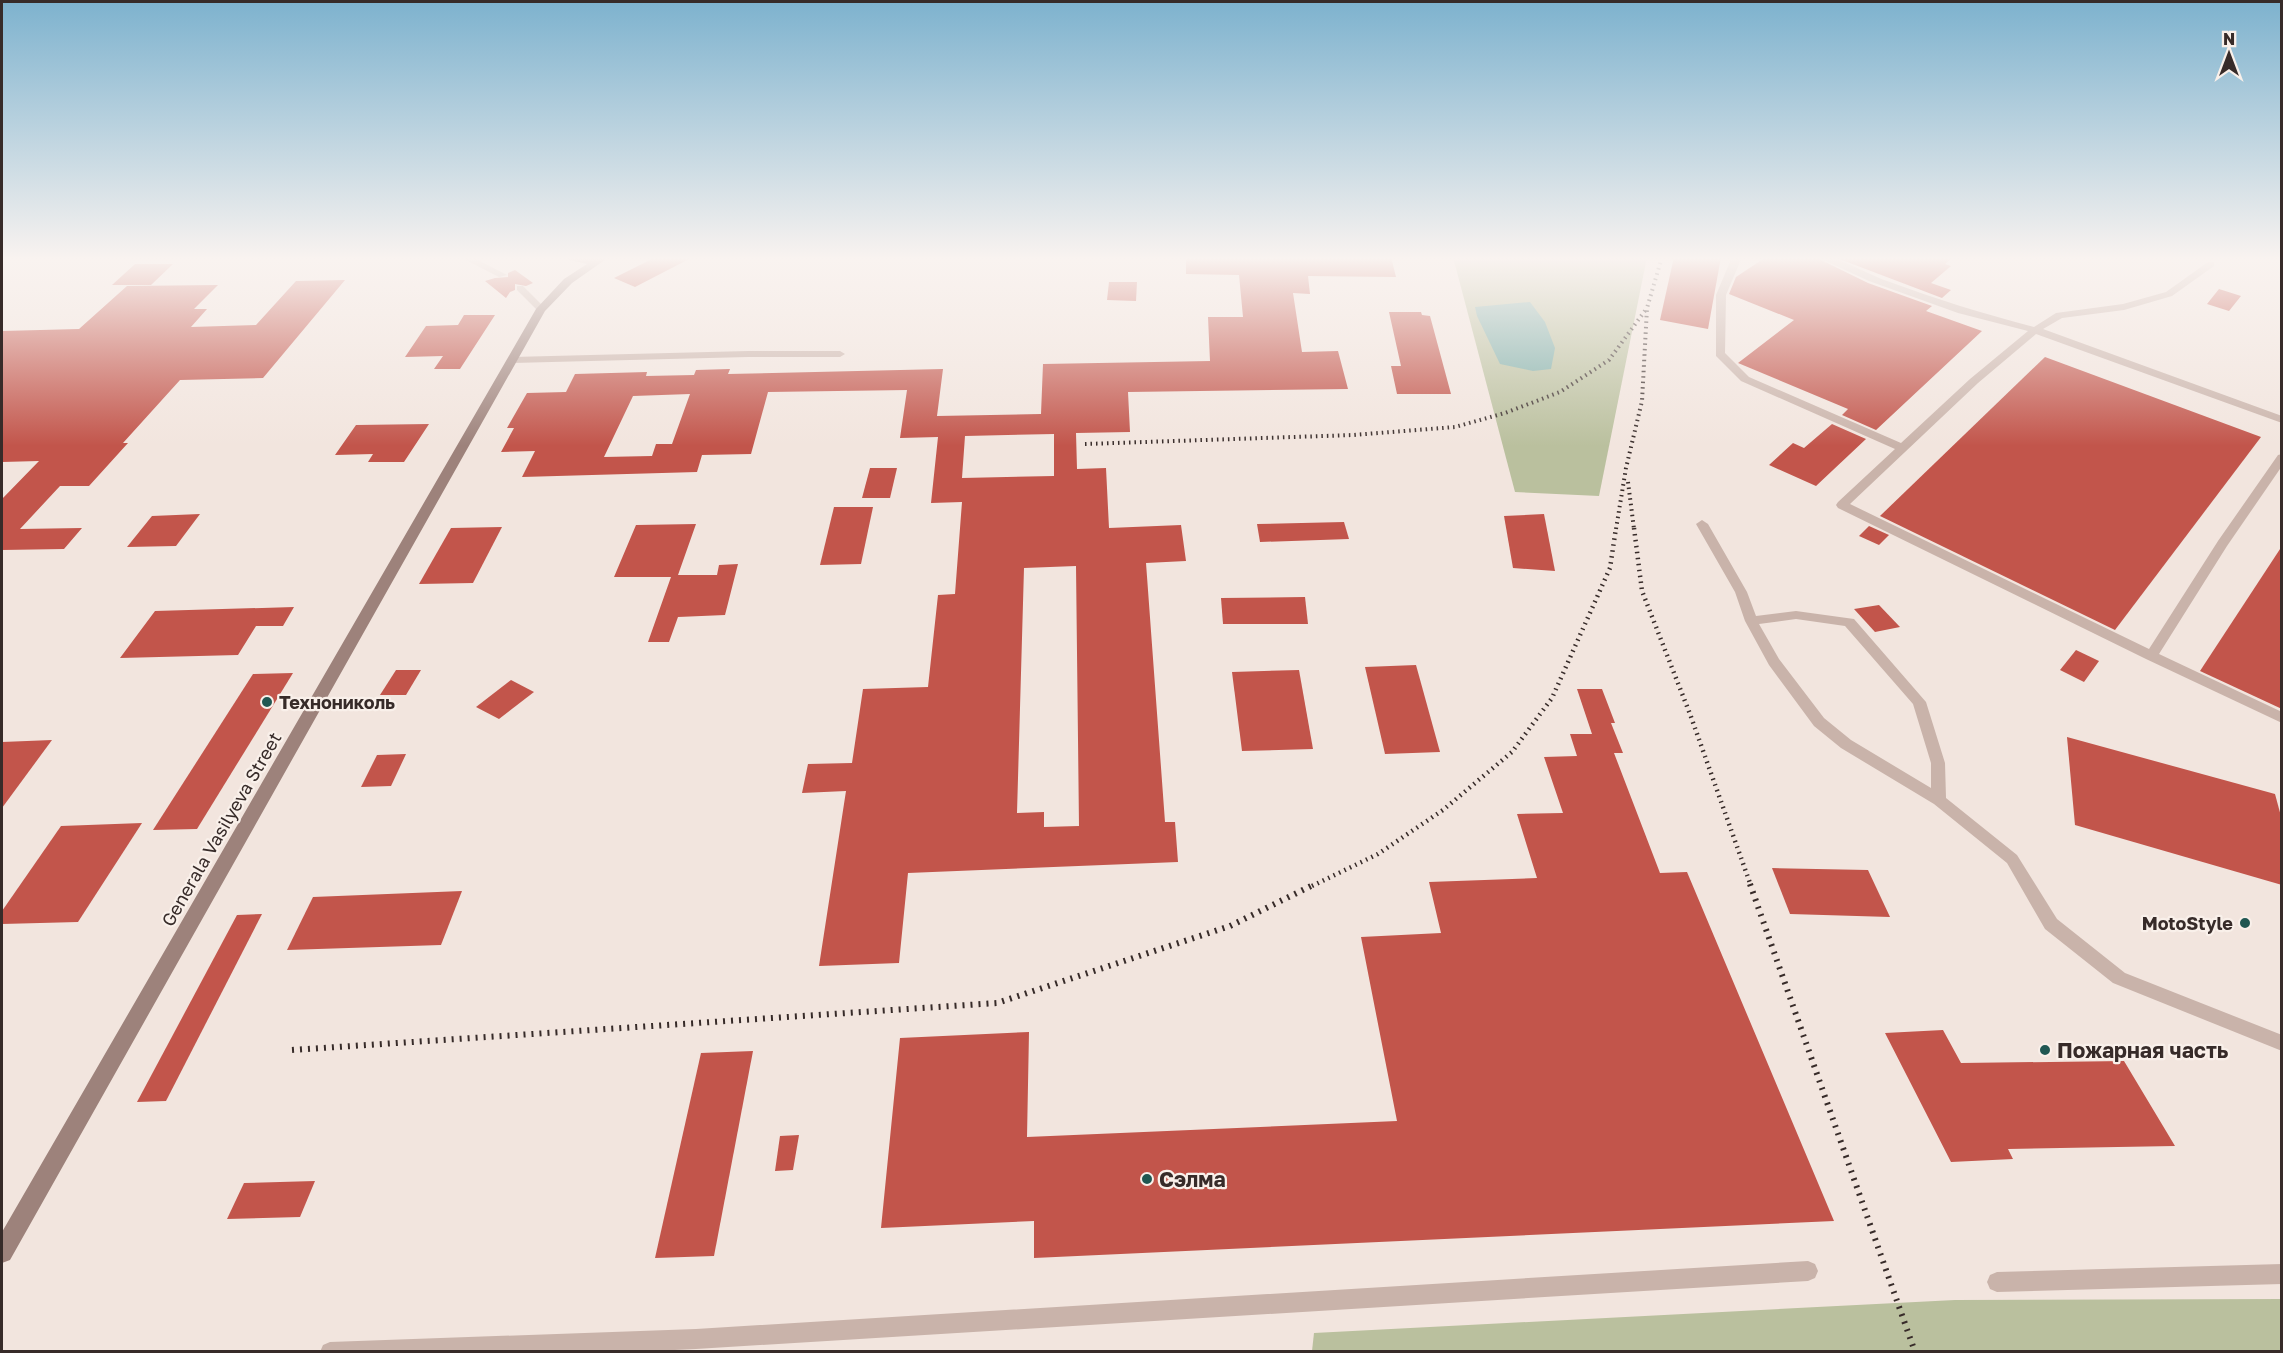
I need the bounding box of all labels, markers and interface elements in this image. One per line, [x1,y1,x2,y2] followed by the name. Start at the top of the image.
[2199,24,2259,84] north arrow
[2223,29,2235,49] text: N
[279,691,395,713] place label: Технониколь
[260,695,274,709] marker: Технониколь
[156,728,286,930] street label: Generala Vasilyeva Street
[2142,912,2233,934] place label: MotoStyle
[2238,916,2252,930] marker: MotoStyle
[2057,1037,2229,1063] place label: Пожарная часть
[2038,1043,2052,1057] marker: Пожарная часть
[1159,1166,1226,1192] place label: Сэлма
[1140,1172,1154,1186] marker: Сэлма

